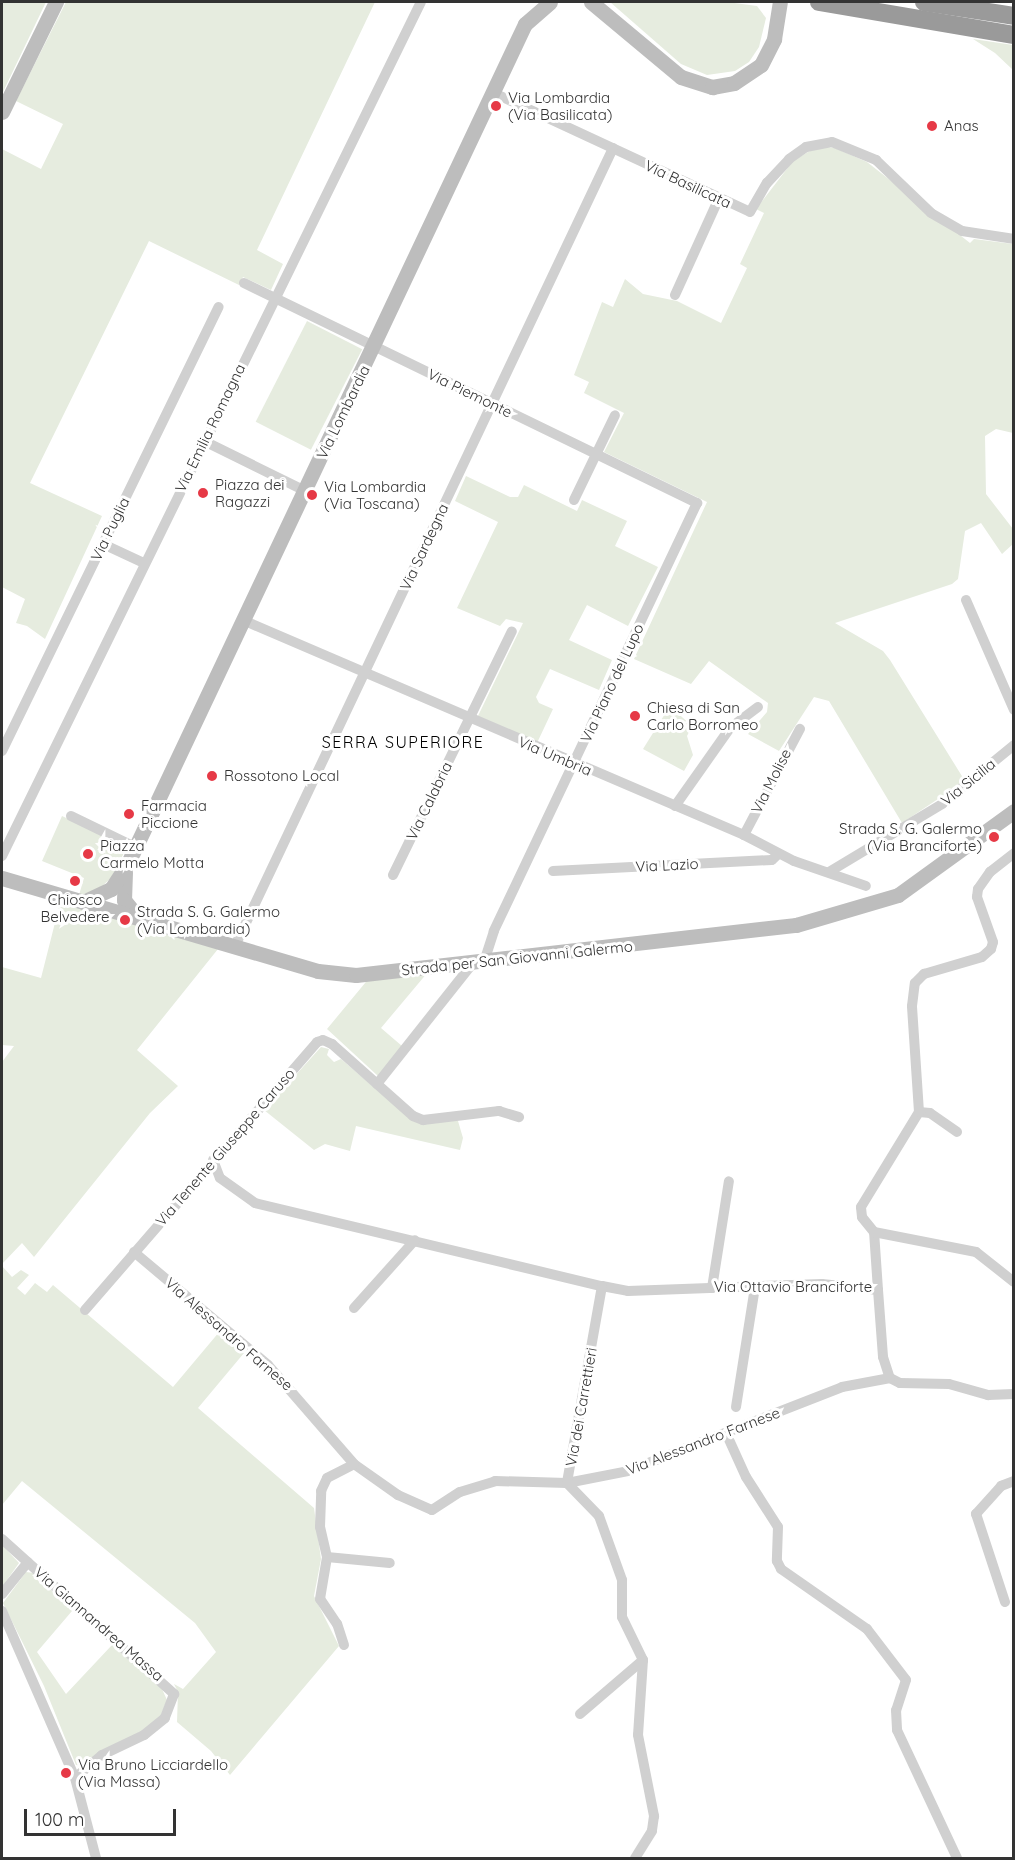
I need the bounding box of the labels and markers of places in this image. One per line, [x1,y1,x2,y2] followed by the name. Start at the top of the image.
[508,88,612,123] place label: Via Lombardia (Via Basilicata)
[489,99,503,113] marker: Via Lombardia (Via Basilicata)
[944,117,978,135] place label: Anas
[925,119,939,133] marker: Anas
[215,475,285,510] place label: Piazza dei Ragazzi
[324,477,426,512] place label: Via Lombardia (Via Toscana)
[196,486,210,500] marker: Piazza dei Ragazzi
[305,488,319,502] marker: Via Lombardia (Via Toscana)
[647,698,758,733] place label: Chiesa di San Carlo Borromeo
[628,709,642,723] marker: Chiesa di San Carlo Borromeo
[224,767,339,785] place label: Rossotono Local
[205,769,219,783] marker: Rossotono Local
[141,796,207,831] place label: Farmacia Piccione
[122,807,136,821] marker: Farmacia Piccione
[839,819,982,854] place label: Strada S. G. Galermo (Via Branciforte)
[987,830,1001,844] marker: Strada S. G. Galermo (Via Branciforte)
[100,836,204,871] place label: Piazza Carmelo Motta
[81,847,95,861] marker: Piazza Carmelo Motta
[68,874,82,888] marker: Chiosco Belvedere
[40,890,110,925] place label: Chiosco Belvedere
[137,902,280,937] place label: Strada S. G. Galermo (Via Lombardia)
[118,913,132,927] marker: Strada S. G. Galermo (Via Lombardia)
[78,1755,228,1790] place label: Via Bruno Licciardello (Via Massa)
[59,1766,73,1780] marker: Via Bruno Licciardello (Via Massa)

